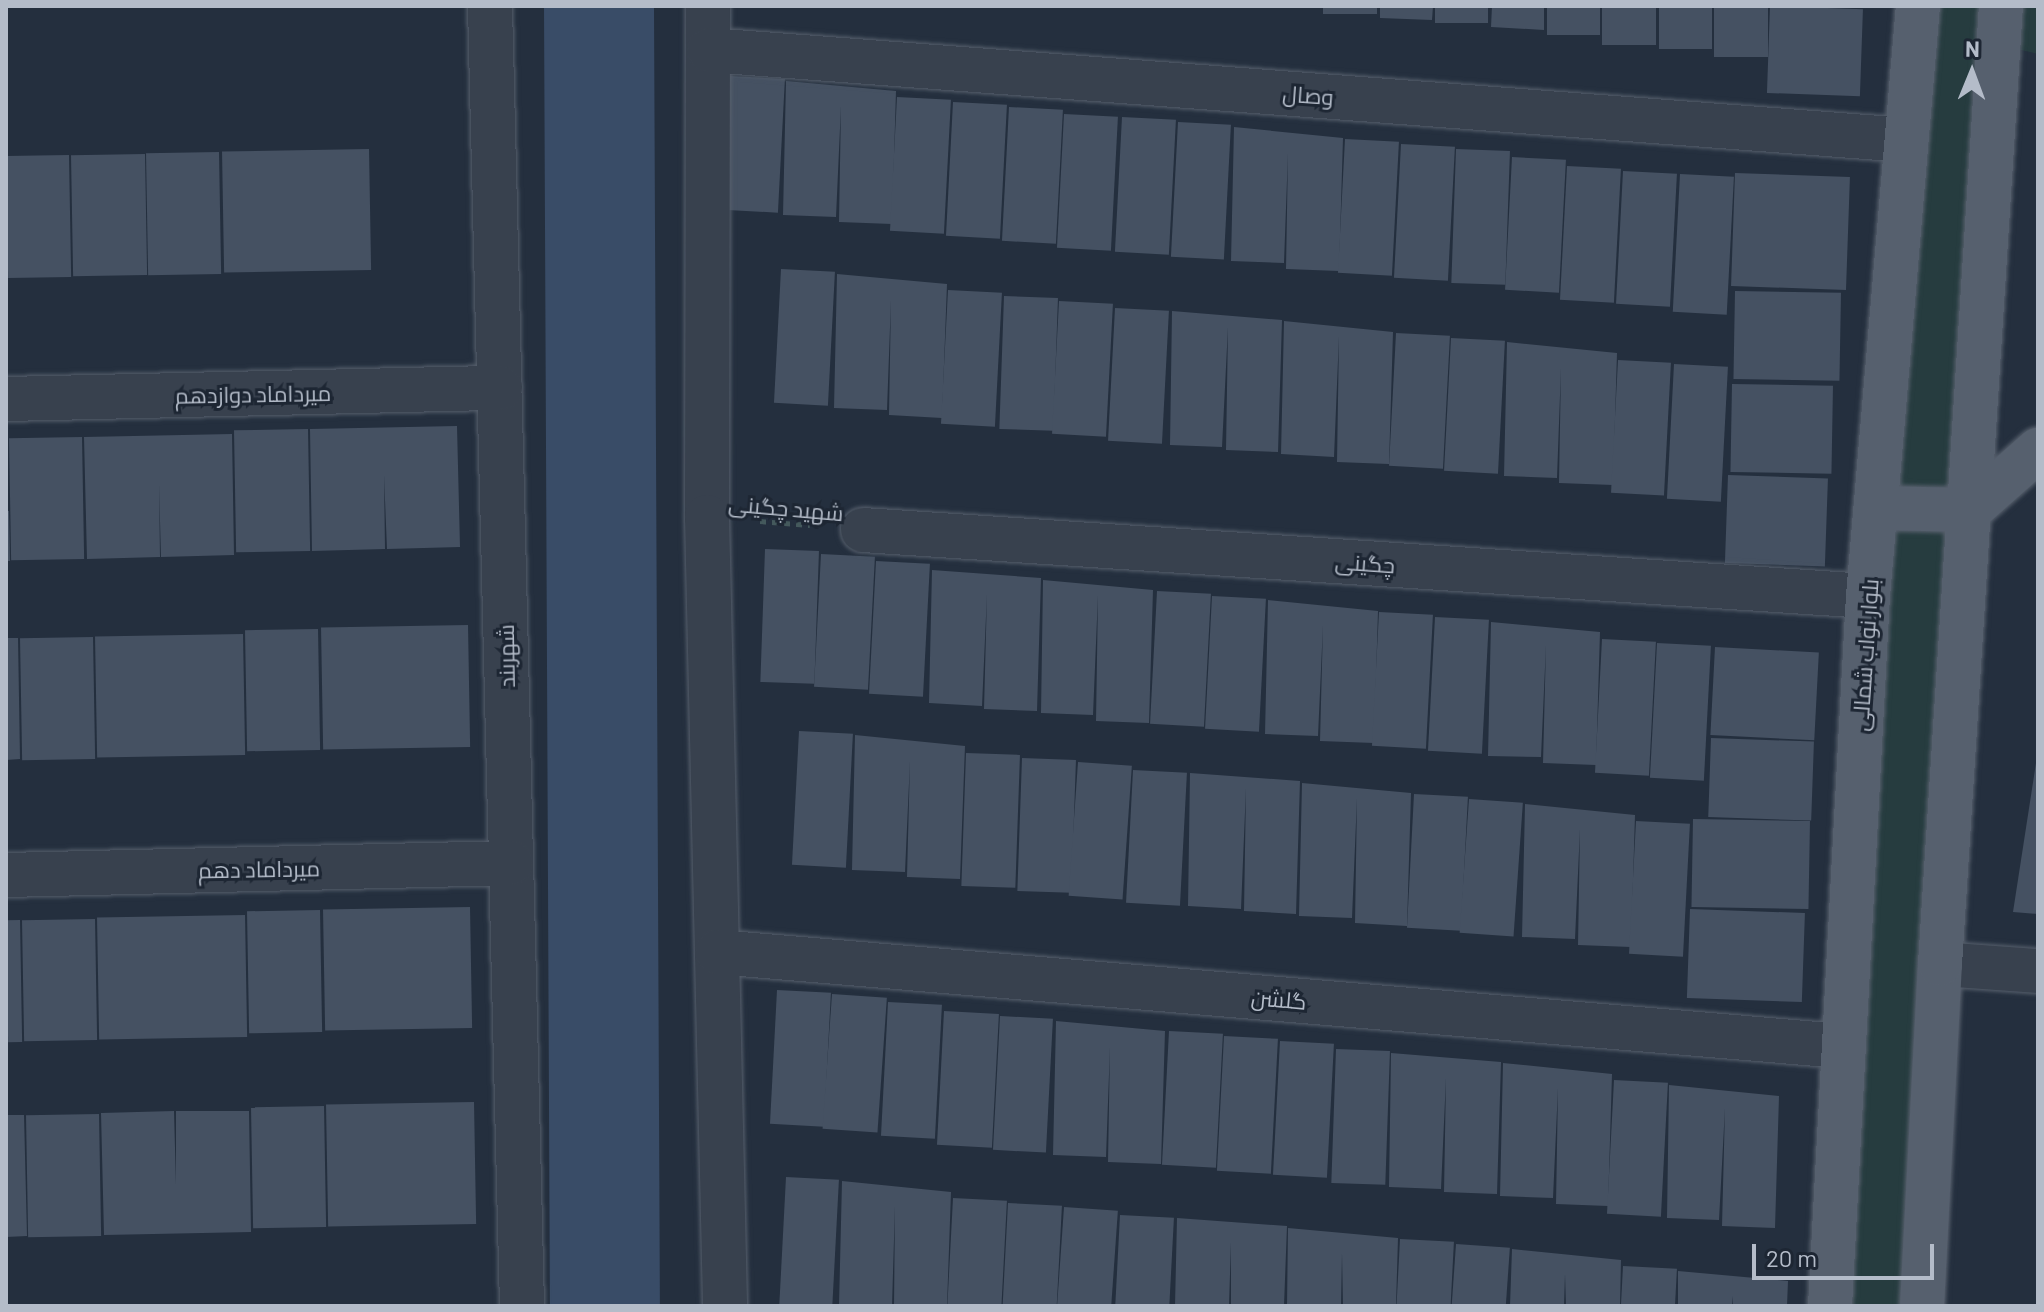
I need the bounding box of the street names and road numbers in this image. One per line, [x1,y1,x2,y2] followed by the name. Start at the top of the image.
[1282,80,1334,110] street label: وصال
[175,379,331,409] street label: میرداماد دوازدهم
[727,490,845,526] street label: شهید چگینی
[1334,548,1396,578] street label: چگینی
[1847,578,1883,732] street label: بلوار نواب شمالی
[492,624,520,688] street label: شهربند
[198,855,320,883] street label: میرداماد دهم
[1250,983,1308,1015] street label: گلشن

